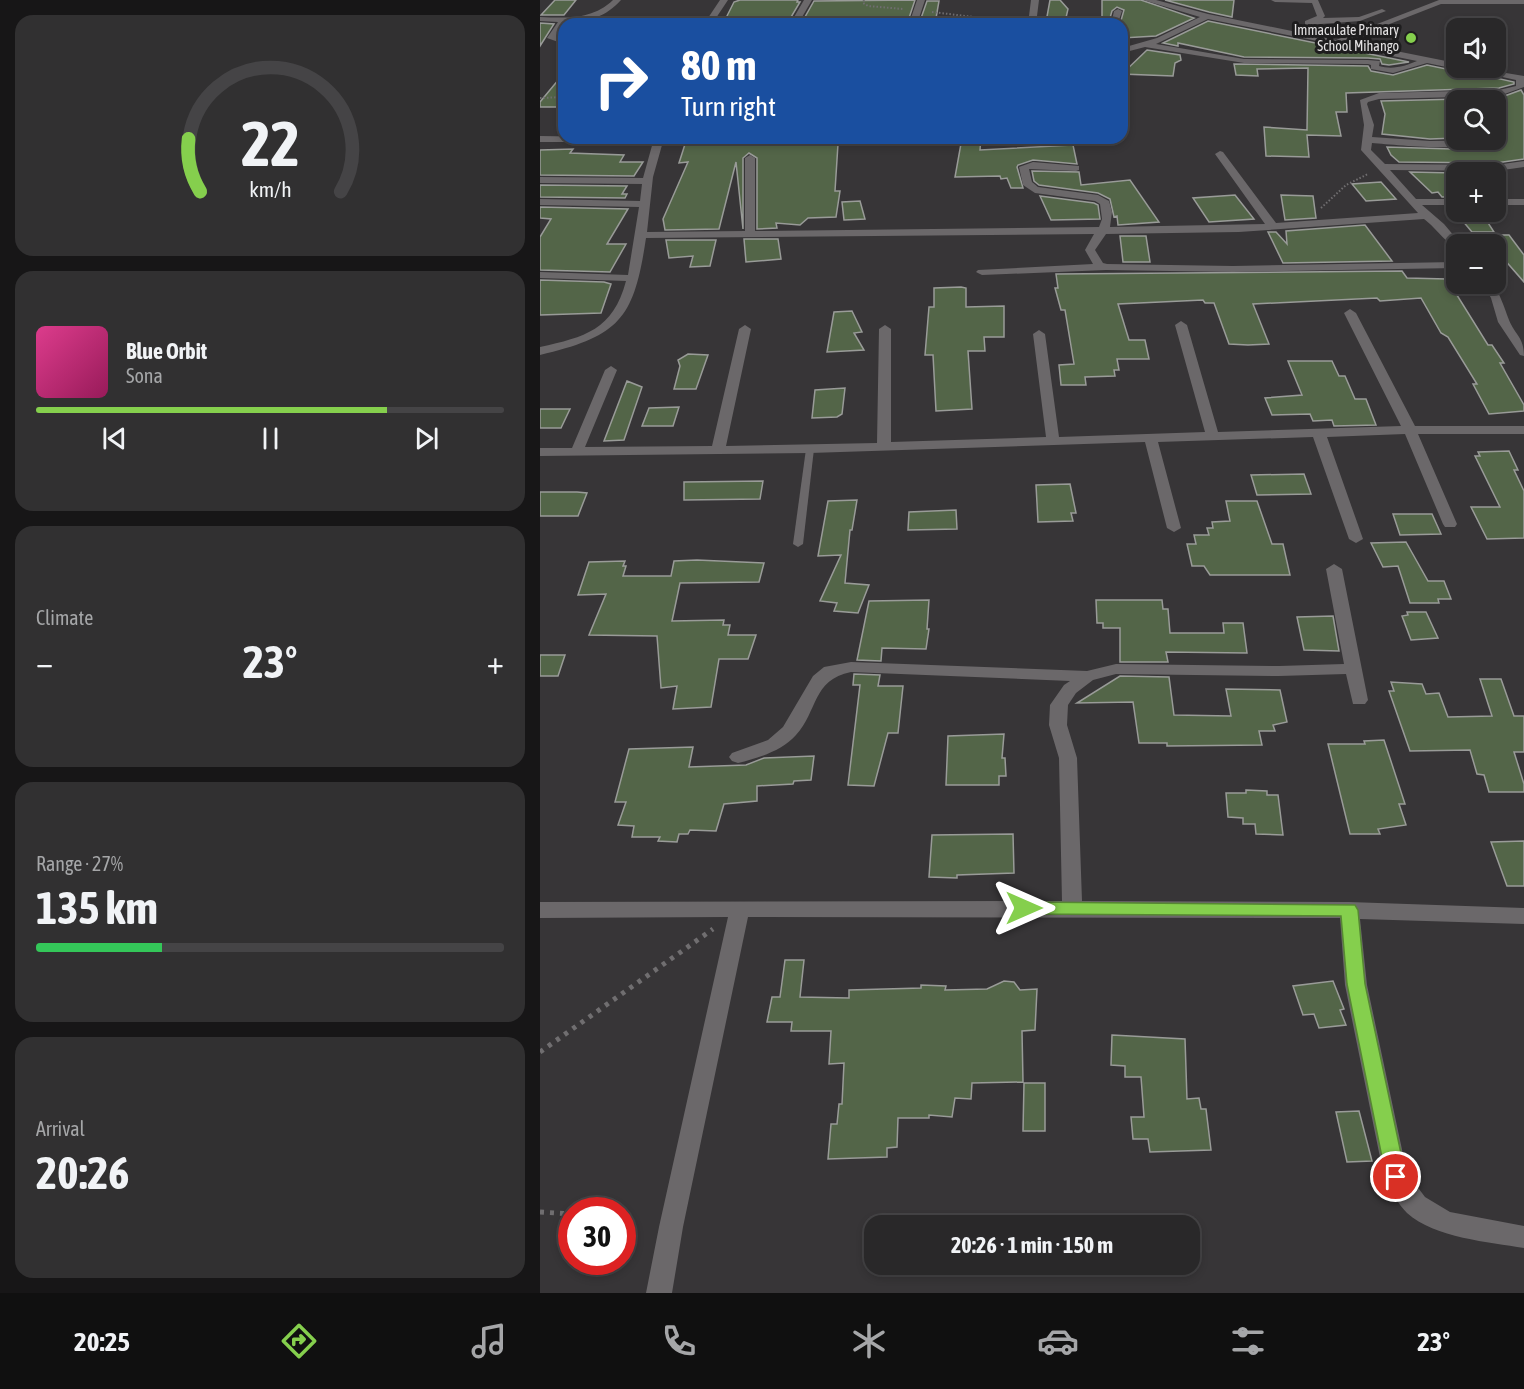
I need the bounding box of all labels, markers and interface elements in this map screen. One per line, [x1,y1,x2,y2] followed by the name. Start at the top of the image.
[1446,18,1506,294] map controls
[1446,18,1506,78] button: sound
[1294,22,1399,54] place label: Immaculate Primary School Mihango
[1404,31,1418,45] marker: Immaculate Primary School Mihango
[681,41,756,89] text: 80 m
[582,42,660,120] icon: right
[1446,90,1506,150] button: search
[681,91,776,122] text: Turn right
[241,108,299,179] text: 22
[1446,162,1506,222] button: +
[249,178,291,203] text: km/h
[1446,234,1506,294] button: −
[126,338,207,364] text: Blue Orbit
[126,364,163,387] text: Sona
[98,422,131,455] icon: previous
[254,422,287,455] icon: pause
[410,422,443,455] icon: next
[36,606,93,629] text: Climate
[243,636,297,688] text: 23°
[36,643,53,681] text: −
[487,643,504,681] text: +
[36,852,123,875] text: Range · 27%
[992,876,1056,940] position arrow
[36,882,158,934] text: 135 km
[36,1117,85,1140] text: Arrival
[36,1147,130,1199] text: 20:26
[1370,1151,1421,1202] pin
[1379,1160,1412,1193] icon: arrive
[558,1197,636,1275] speed limit sign: 30
[951,1232,1113,1258] text: 20:26 · 1 min · 150 m
[278,1320,320,1362] icon: directions
[468,1320,510,1362] icon: music
[658,1320,700,1362] icon: phone
[848,1320,890,1362] icon: climate
[1037,1320,1079,1362] icon: car
[1227,1320,1269,1362] icon: filters
[74,1326,130,1357] text: 20:25
[1417,1326,1450,1357] text: 23°

